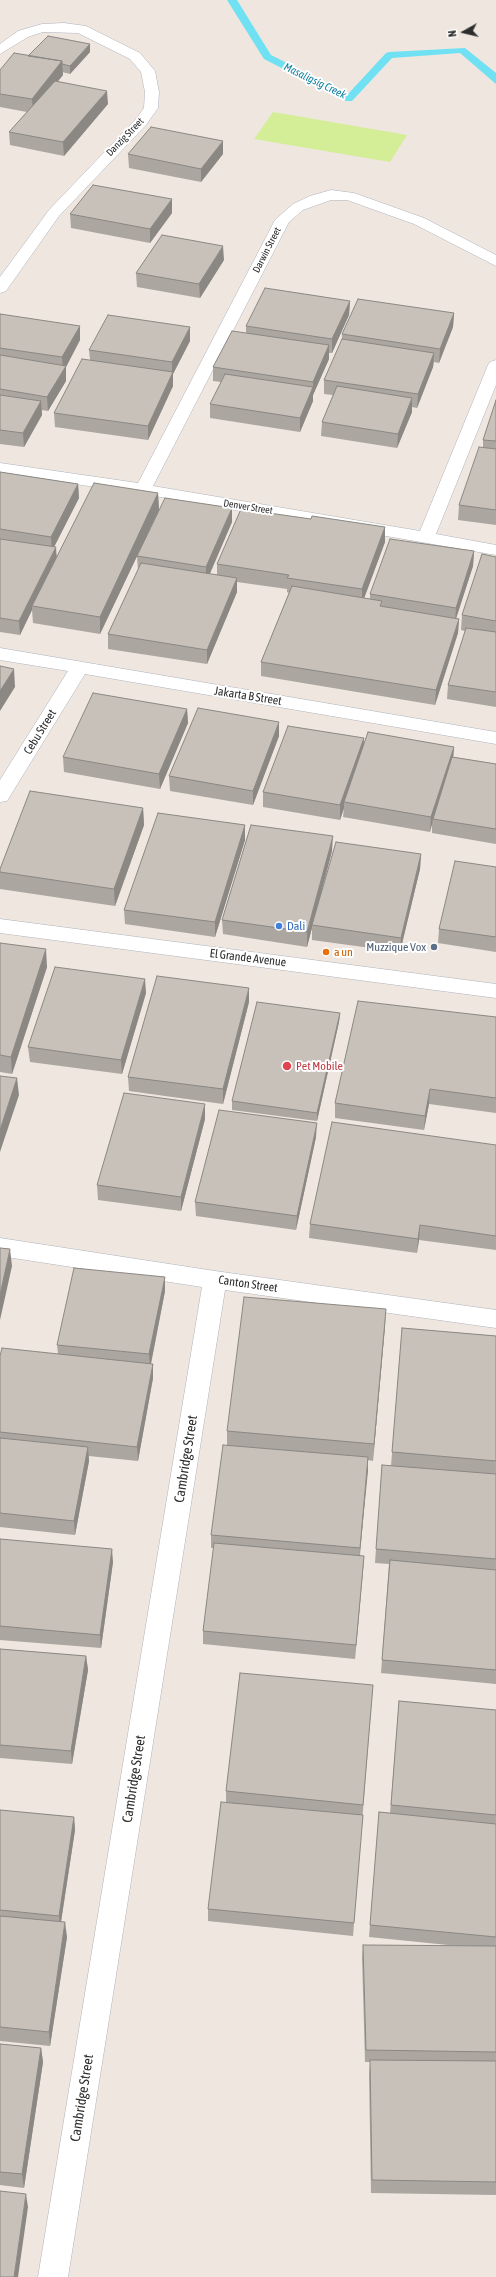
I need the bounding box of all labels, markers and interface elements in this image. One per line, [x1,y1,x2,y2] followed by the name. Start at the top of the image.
[444,12,484,52] north arrow
[446,30,459,38] text: N
[282,60,348,102] water label: Masaligsig Creek
[104,115,146,159] street label: Danzig Street
[250,225,284,275] street label: Darwin Street
[222,497,274,517] street label: Denver Street
[213,684,283,708] street label: Jakarta B Street
[21,707,59,757] street label: Cebu Street
[287,919,305,933] place label: Dali
[274,921,284,931] marker: Dali
[366,940,426,954] place label: Muzzique Vox
[429,942,439,952] marker: Muzzique Vox
[334,945,353,959] place label: a un
[209,946,287,970] street label: El Grande Avenue
[321,947,331,957] marker: a un
[296,1059,343,1073] place label: Pet Mobile
[281,1060,293,1072] marker: Pet Mobile
[218,1273,278,1295] street label: Canton Street
[171,1414,201,1504] street label: Cambridge Street
[119,1734,149,1824] street label: Cambridge Street
[67,2053,97,2143] street label: Cambridge Street

